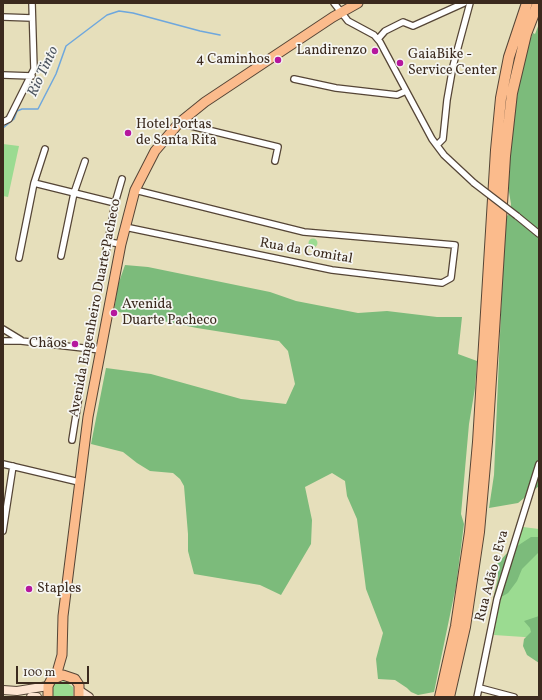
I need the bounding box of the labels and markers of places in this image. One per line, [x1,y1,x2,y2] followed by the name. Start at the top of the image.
[296,43,367,59] place label: Landirenzo
[370,46,380,56] marker: Landirenzo
[408,47,497,80] place label: GaiaBike - Service Center
[196,52,270,68] place label: 4 Caminhos
[273,55,283,65] marker: 4 Caminhos
[395,58,405,68] marker: GaiaBike - Service Center
[136,117,217,150] place label: Hotel Portas de Santa Rita
[123,128,133,138] marker: Hotel Portas de Santa Rita
[122,297,217,330] place label: Avenida Duarte Pacheco
[109,308,119,318] marker: Avenida Duarte Pacheco
[29,336,67,352] place label: Chãos
[70,339,80,349] marker: Chãos
[37,581,81,597] place label: Staples
[24,584,34,594] marker: Staples

